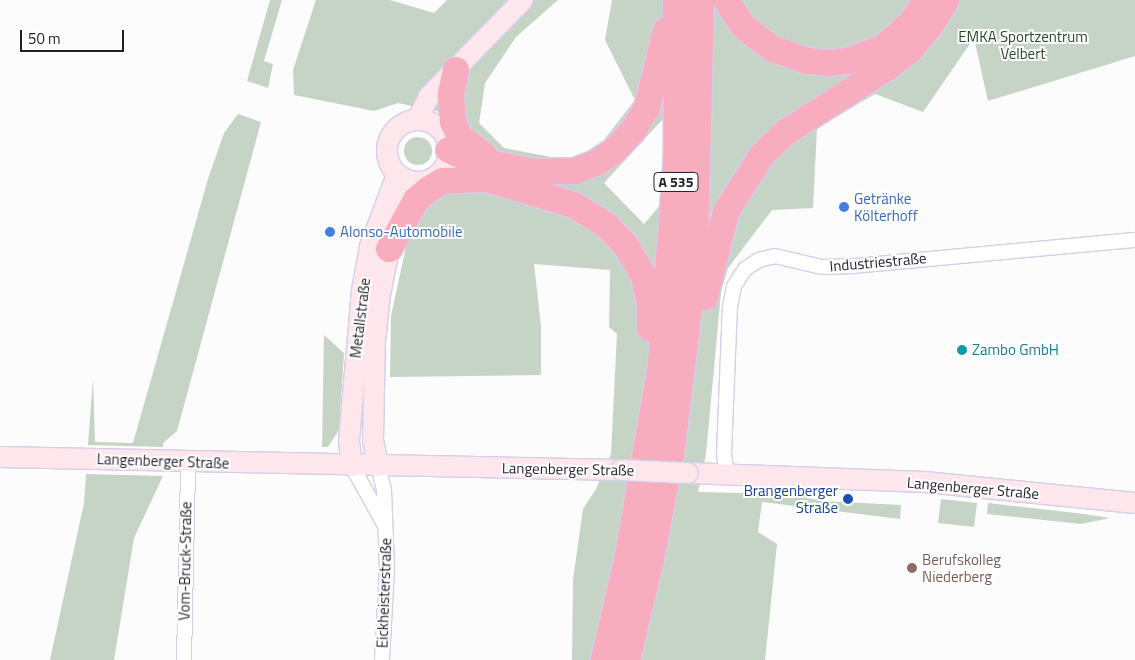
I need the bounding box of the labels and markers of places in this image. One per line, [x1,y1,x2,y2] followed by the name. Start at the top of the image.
[854,189,918,224] place label: Getränke Költerhoff
[838,201,850,213] marker: Getränke Költerhoff
[340,223,462,241] place label: Alonso-Automobile
[324,226,336,238] marker: Alonso-Automobile
[972,341,1059,359] place label: Zambo GmbH
[956,344,968,356] marker: Zambo GmbH
[744,481,838,516] place label: Brangenberger Straße
[842,493,854,505] marker: Brangenberger Straße
[922,550,1001,585] place label: Berufskolleg Niederberg
[906,562,918,574] marker: Berufskolleg Niederberg

